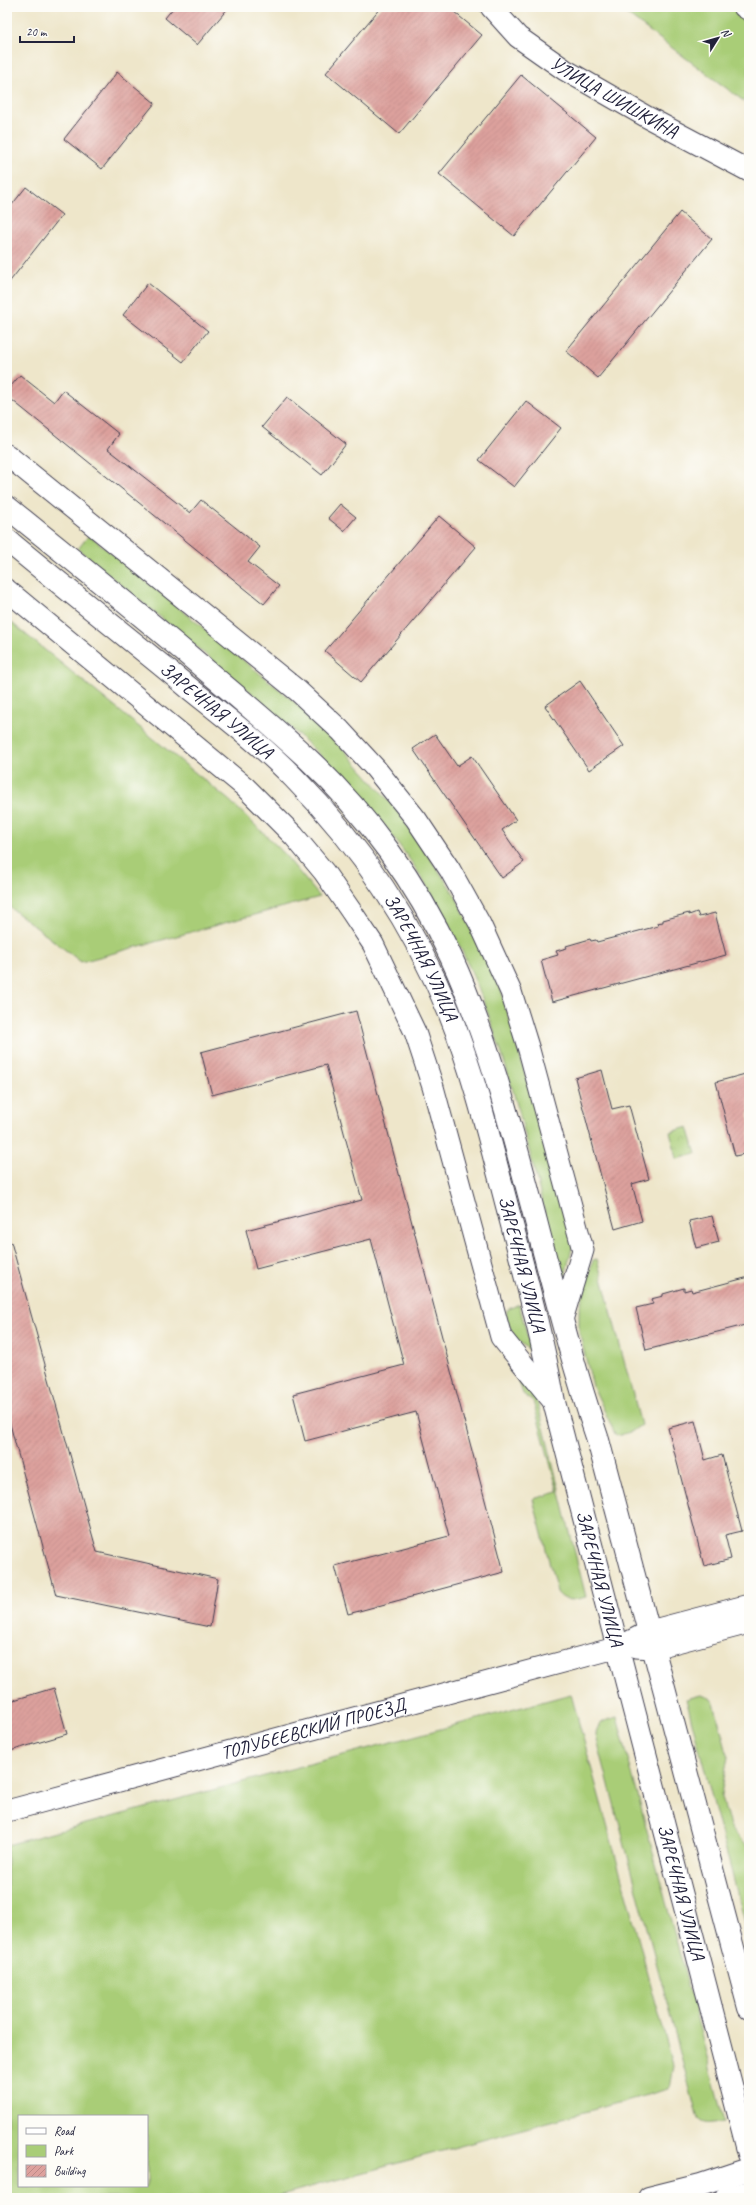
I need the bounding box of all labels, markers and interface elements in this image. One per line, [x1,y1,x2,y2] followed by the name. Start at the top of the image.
[20,18,74,44] scale bar
[698,18,738,58] north arrow
[26,24,48,40] text: 20 m
[718,25,735,41] text: N
[545,51,683,143] street label: УЛИЦА ШИШКИНА
[155,657,279,765] street label: ЗАРЕЧНАЯ УЛИЦА
[378,889,464,1025] street label: ЗАРЕЧНАЯ УЛИЦА
[493,1194,551,1336] street label: ЗАРЕЧНАЯ УЛИЦА
[571,1508,629,1650] street label: ЗАРЕЧНАЯ УЛИЦА
[218,1692,410,1765] street label: ТОЛУБЕЕВСКИЙ ПРОЕЗД
[652,1822,711,1964] street label: ЗАРЕЧНАЯ УЛИЦА
[18,2115,148,2187] legend
[54,2123,76,2139] text: Road
[54,2143,75,2159] text: Park
[54,2163,86,2179] text: Building

